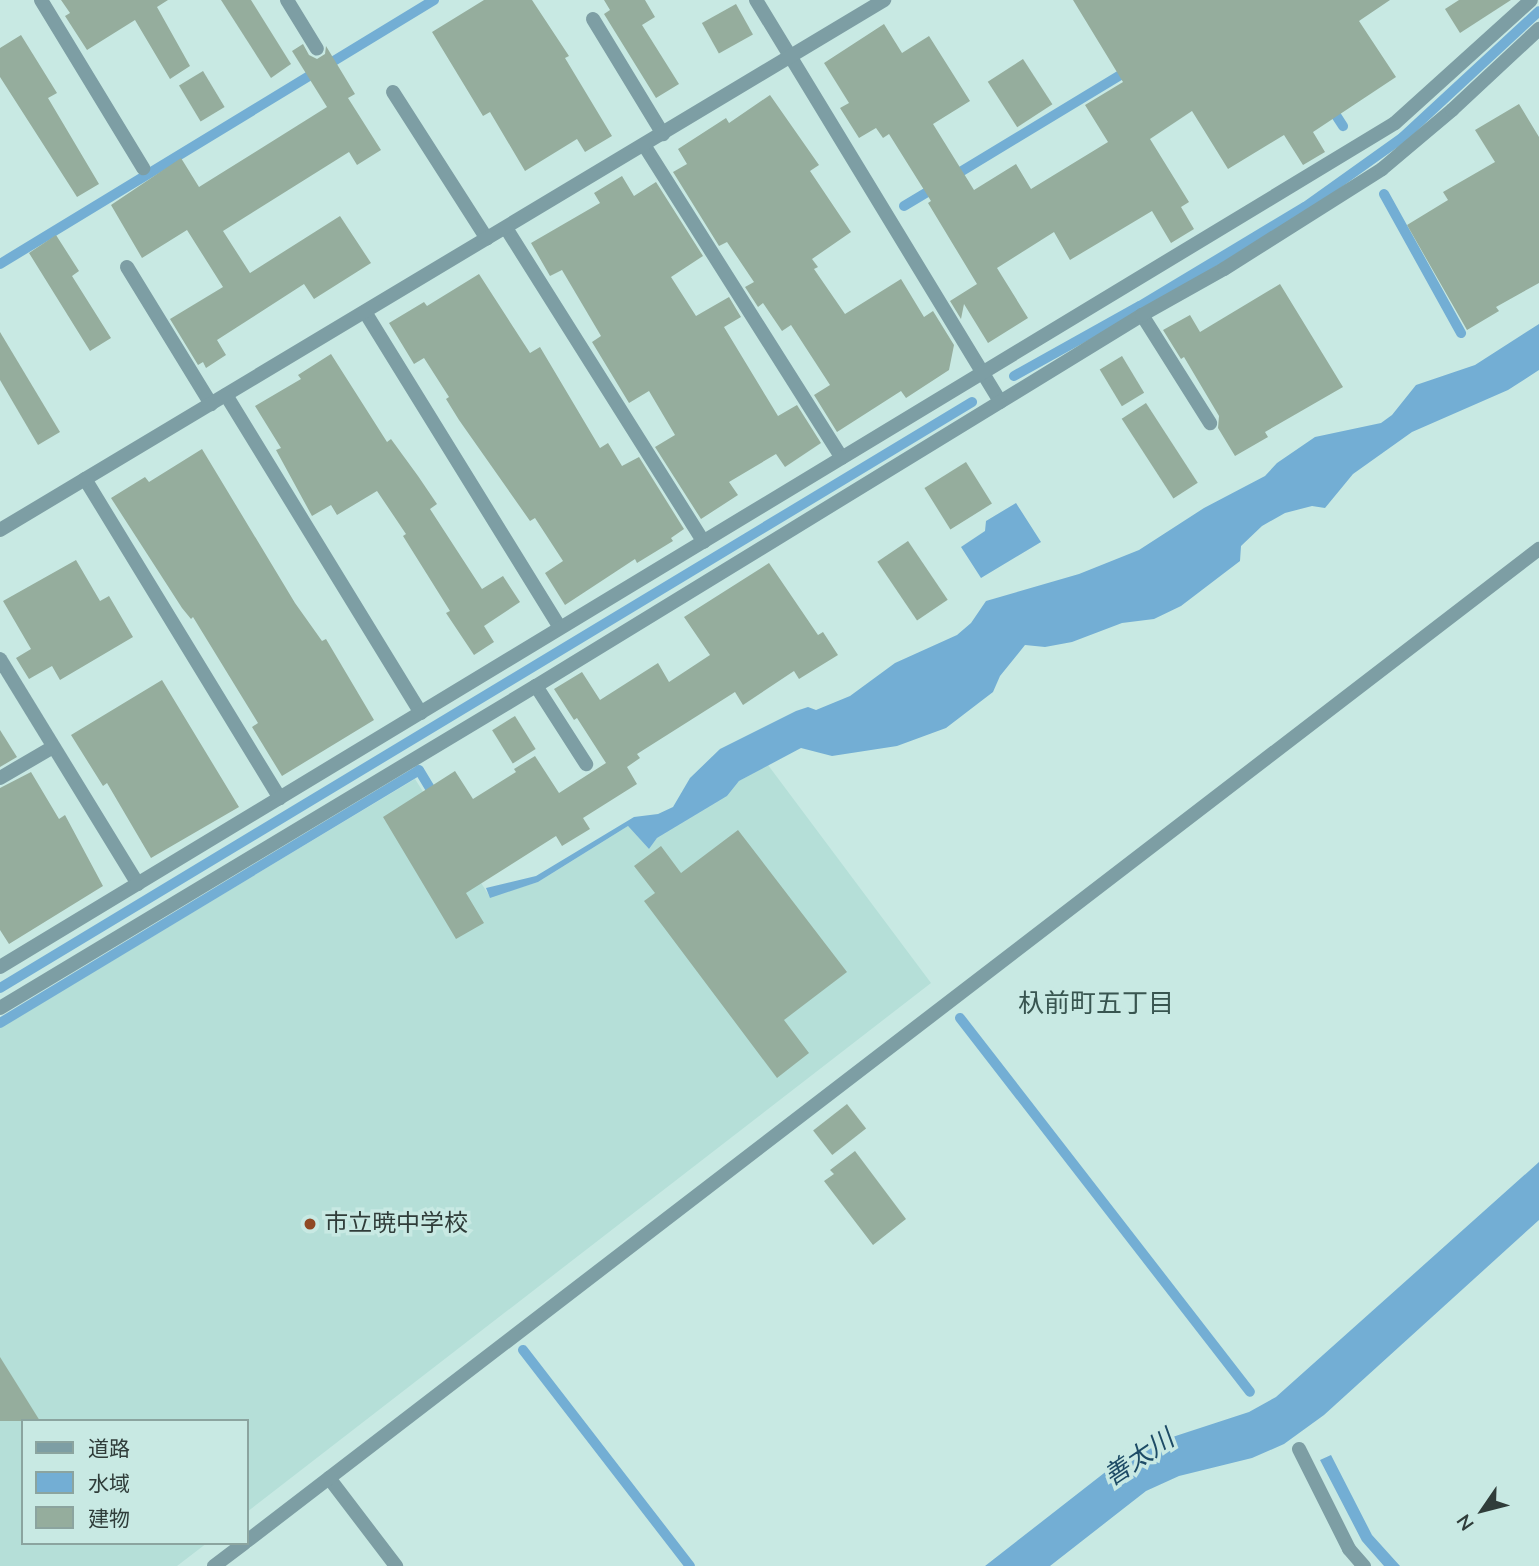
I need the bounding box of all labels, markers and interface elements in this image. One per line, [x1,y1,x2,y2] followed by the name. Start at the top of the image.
[1018,988,1174,1020] district label: 杁前町五丁目
[324,1210,468,1238] place label: 市立暁中学校
[302,1216,318,1232] marker: 市立暁中学校
[21,1419,248,1545] legend
[1098,1423,1180,1493] water label: 善太川
[88,1435,130,1463] text: 道路
[88,1470,130,1498] text: 水域
[1448,1475,1518,1545] north arrow
[88,1505,130,1533] text: 建物
[1451,1509,1481,1535] text: N

